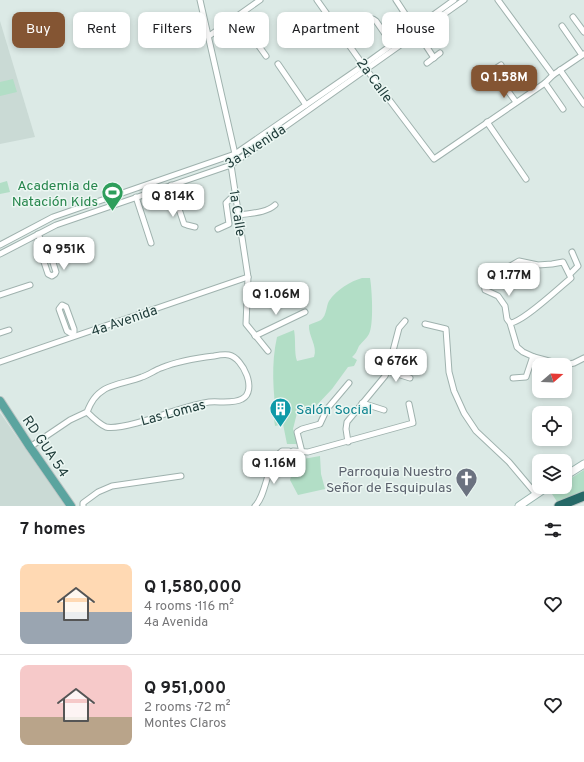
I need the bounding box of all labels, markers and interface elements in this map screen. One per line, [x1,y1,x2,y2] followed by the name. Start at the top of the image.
[12,12,65,48] chip: Buy
[73,12,130,48] chip: Rent
[138,12,206,48] chip: Filters
[214,12,269,48] chip: New
[277,12,374,48] chip: Apartment
[382,12,449,48] chip: House
[352,55,396,106] street label: 2a Calle
[467,65,541,99] pin: Q 1.58M
[480,70,528,86] text: Q 1.58M
[222,121,289,173] street label: 3a Avenida
[12,178,98,211] place label: Academia de Natación Kids
[100,180,126,213] sports icon: Academia de Natación Kids
[140,184,206,218] pin: Q 814K
[151,189,195,205] text: Q 814K
[224,189,249,238] street label: 1a Calle
[31,237,97,271] pin: Q 951K
[43,242,85,258] text: Q 951K
[472,263,546,297] pin: Q 1.77M
[487,268,531,284] text: Q 1.77M
[239,282,313,316] pin: Q 1.06M
[252,287,300,303] text: Q 1.06M
[89,302,160,341] street label: 4a Avenida
[363,349,429,383] pin: Q 676K
[374,354,418,370] text: Q 676K
[532,358,572,398] north arrow
[532,358,572,494] map controls
[267,396,293,429] building icon: Salón Social
[139,397,208,430] street label: Las Lomas
[296,402,372,419] place label: Salón Social
[532,406,572,446] button: locate
[18,413,72,481] street label: RD GUA 54
[237,451,311,485] pin: Q 1.16M
[532,454,572,494] button: layers
[252,456,296,472] text: Q 1.16M
[326,464,452,497] place label: Parroquia Nuestro Señor de Esquipulas
[454,466,480,499] church icon: Parroquia Nuestro Señor de Esquipulas
[20,519,86,541] text: 7 homes
[542,519,564,541] icon: filters
[144,577,242,599] text: Q 1,580,000
[52,580,100,628] icon: home
[542,593,564,615] icon: heart
[144,599,234,615] text: 4 rooms · 116 m²
[144,615,208,631] text: 4a Avenida
[144,678,226,700] text: Q 951,000
[52,681,100,729] icon: home
[542,694,564,716] icon: heart
[144,700,230,716] text: 2 rooms · 72 m²
[144,716,226,732] text: Montes Claros

